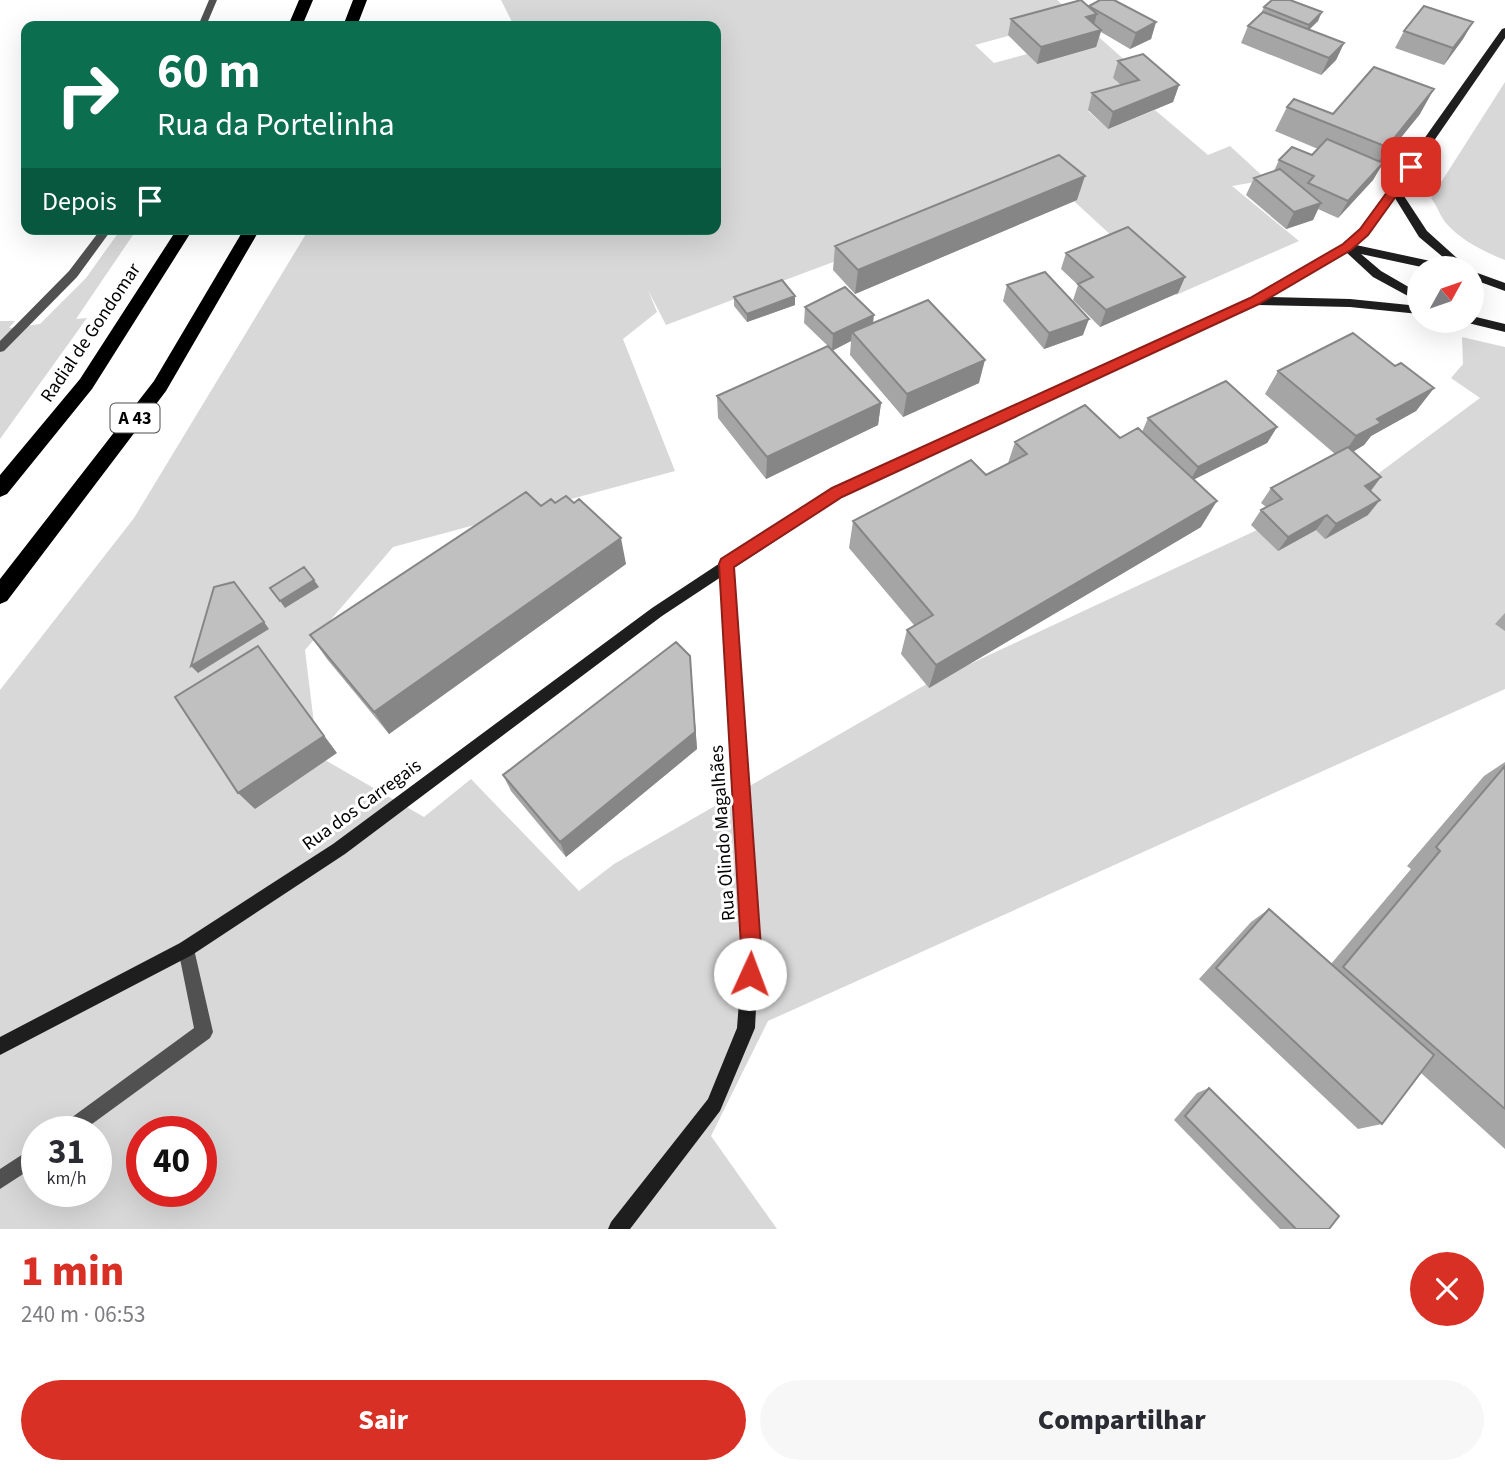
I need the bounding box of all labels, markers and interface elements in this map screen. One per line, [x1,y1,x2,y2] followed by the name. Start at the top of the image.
[157,37,261,107] text: 60 m
[42,49,133,140] icon: right
[157,102,395,148] text: Rua da Portelinha
[1381,137,1441,197] pin
[1392,148,1430,186] icon: arrive
[131,182,169,220] icon: arrive
[42,183,117,220] text: Depois
[1407,256,1484,332] north arrow
[1407,256,1484,333] map controls
[34,258,148,408] street label: Radial de Gondomar
[110,404,160,432] road number: A 43
[703,744,743,922] street label: Rua Olindo Magalhães
[297,753,427,857] street label: Rua dos Carregais
[713,937,787,1011] position arrow
[126,1116,217,1207] speed limit sign: 40
[48,1127,85,1177] text: 31
[47,1166,86,1191] text: km/h
[21,1242,124,1302] text: 1 min
[1410,1252,1484,1326] button: close
[21,1298,145,1331] text: 240 m · 06:53
[21,1380,746,1460] button: Sair
[760,1380,1484,1460] button: Compartilhar

